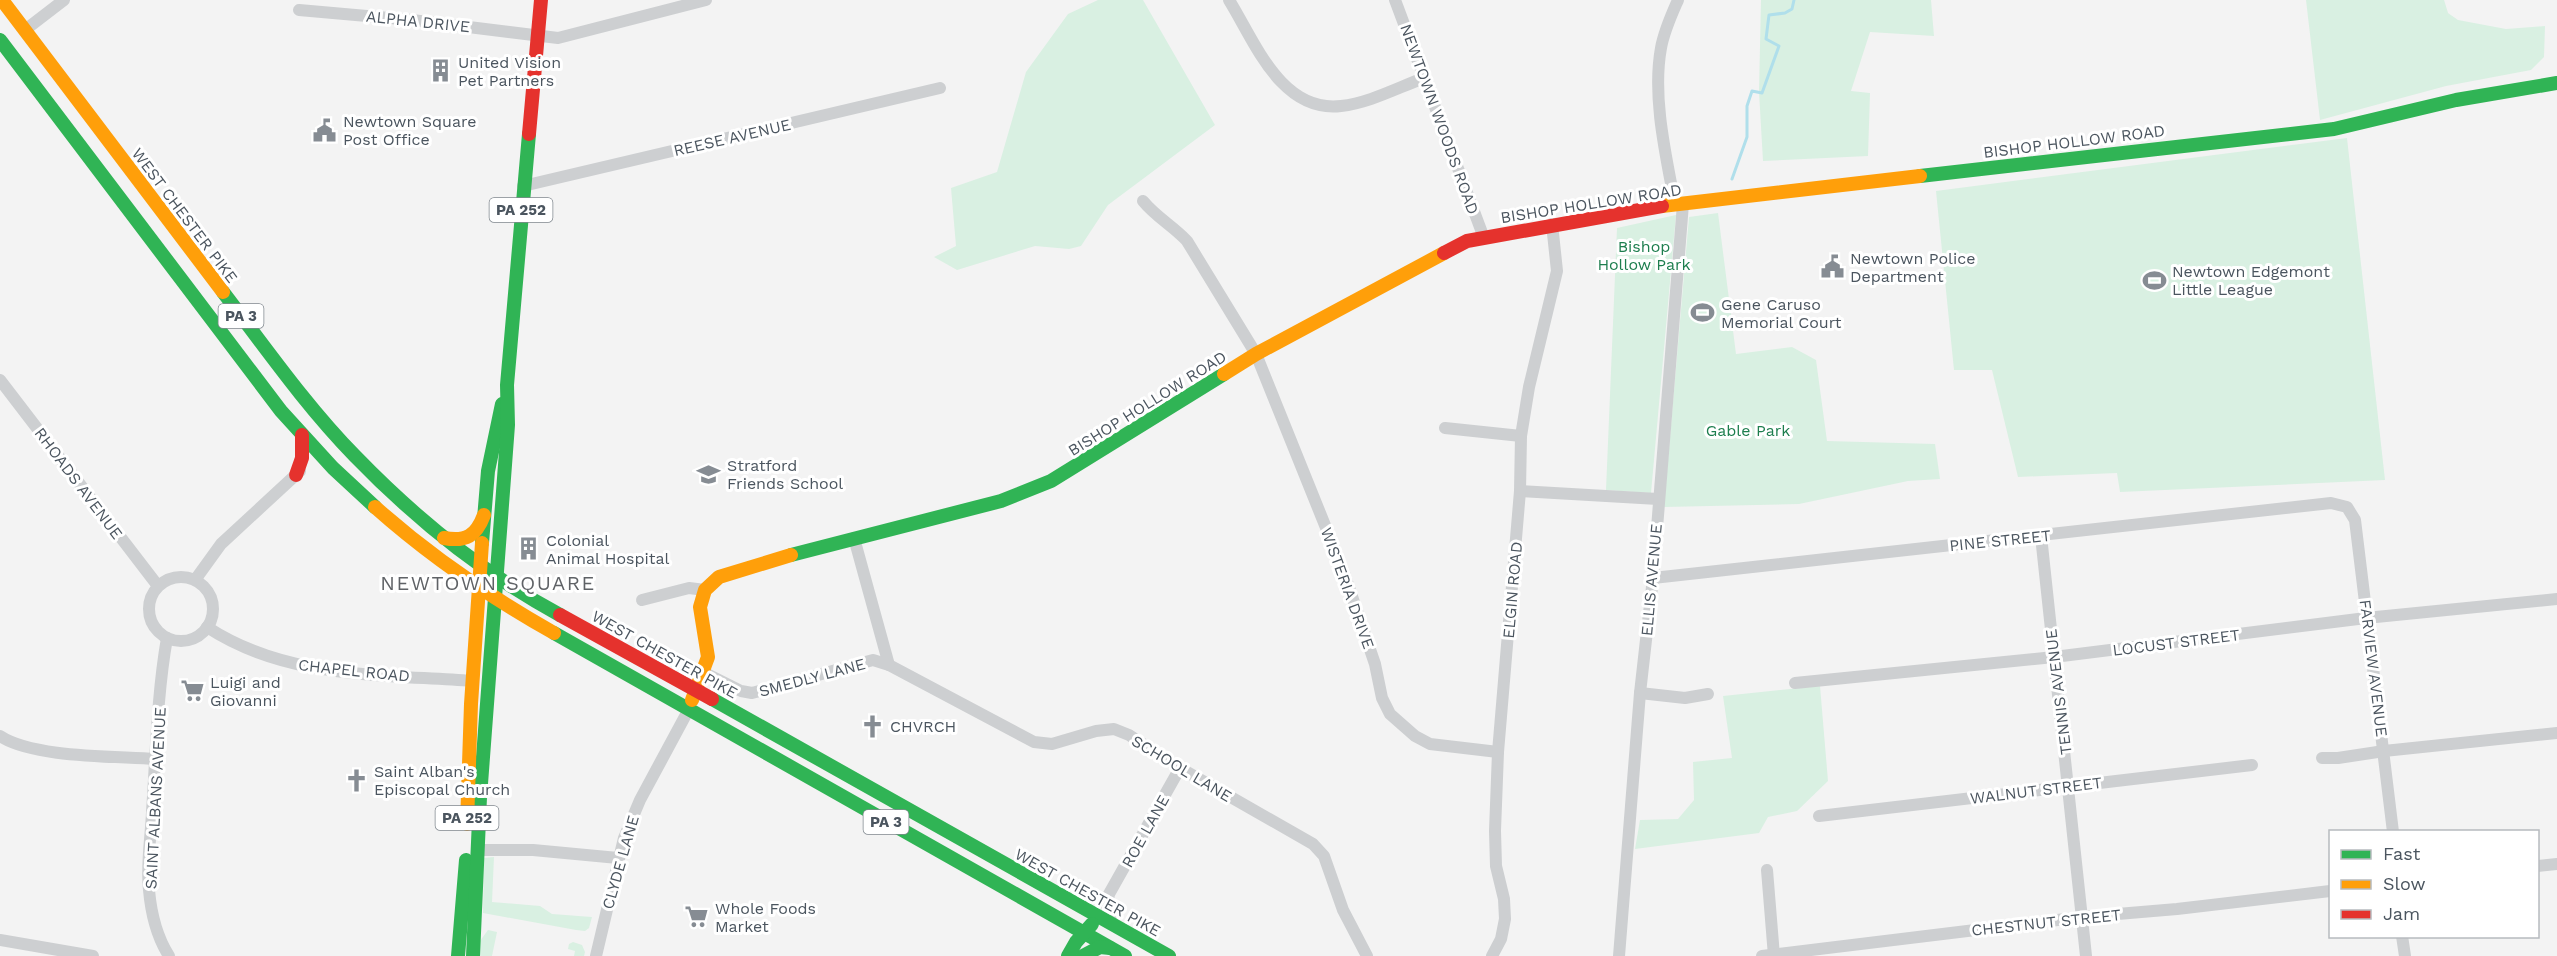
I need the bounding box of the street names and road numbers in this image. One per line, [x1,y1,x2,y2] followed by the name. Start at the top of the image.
[365,7,471,36] street label: ALPHA DRIVE
[1396,21,1483,217] street label: NEWTOWN WOODS ROAD
[672,115,793,160] street label: REESE AVENUE
[1982,121,2166,162] street label: BISHOP HOLLOW ROAD
[128,144,242,286] street label: WEST CHESTER PIKE
[1499,180,1683,227] street label: BISHOP HOLLOW ROAD
[490,198,552,222] road number: PA 252
[218,304,264,328] road number: PA 3
[1065,347,1230,460] street label: BISHOP HOLLOW ROAD
[31,424,127,543] street label: RHOADS AVENUE
[1637,523,1666,637] street label: ELLIS AVENUE
[1317,525,1378,652] street label: WISTERIA DRIVE
[1948,526,2052,555] street label: PINE STREET
[1499,541,1526,639] street label: ELGIN ROAD
[2356,598,2391,738] street label: FARVIEW AVENUE
[588,606,741,702] street label: WEST CHESTER PIKE
[2111,625,2241,660] street label: LOCUST STREET
[2041,628,2076,756] street label: TENNIS AVENUE
[757,654,867,701] street label: SMEDLY LANE
[297,655,411,686] street label: CHAPEL ROAD
[141,706,170,890] street label: SAINT ALBANS AVENUE
[1128,731,1235,806] street label: SCHOOL LANE
[1969,773,2103,808] street label: WALNUT STREET
[1118,792,1173,871] street label: ROE LANE
[436,806,498,830] road number: PA 252
[864,810,908,834] road number: PA 3
[598,813,643,911] street label: CLYDE LANE
[1011,844,1164,940] street label: WEST CHESTER PIKE
[1970,905,2122,940] street label: CHESTNUT STREET

